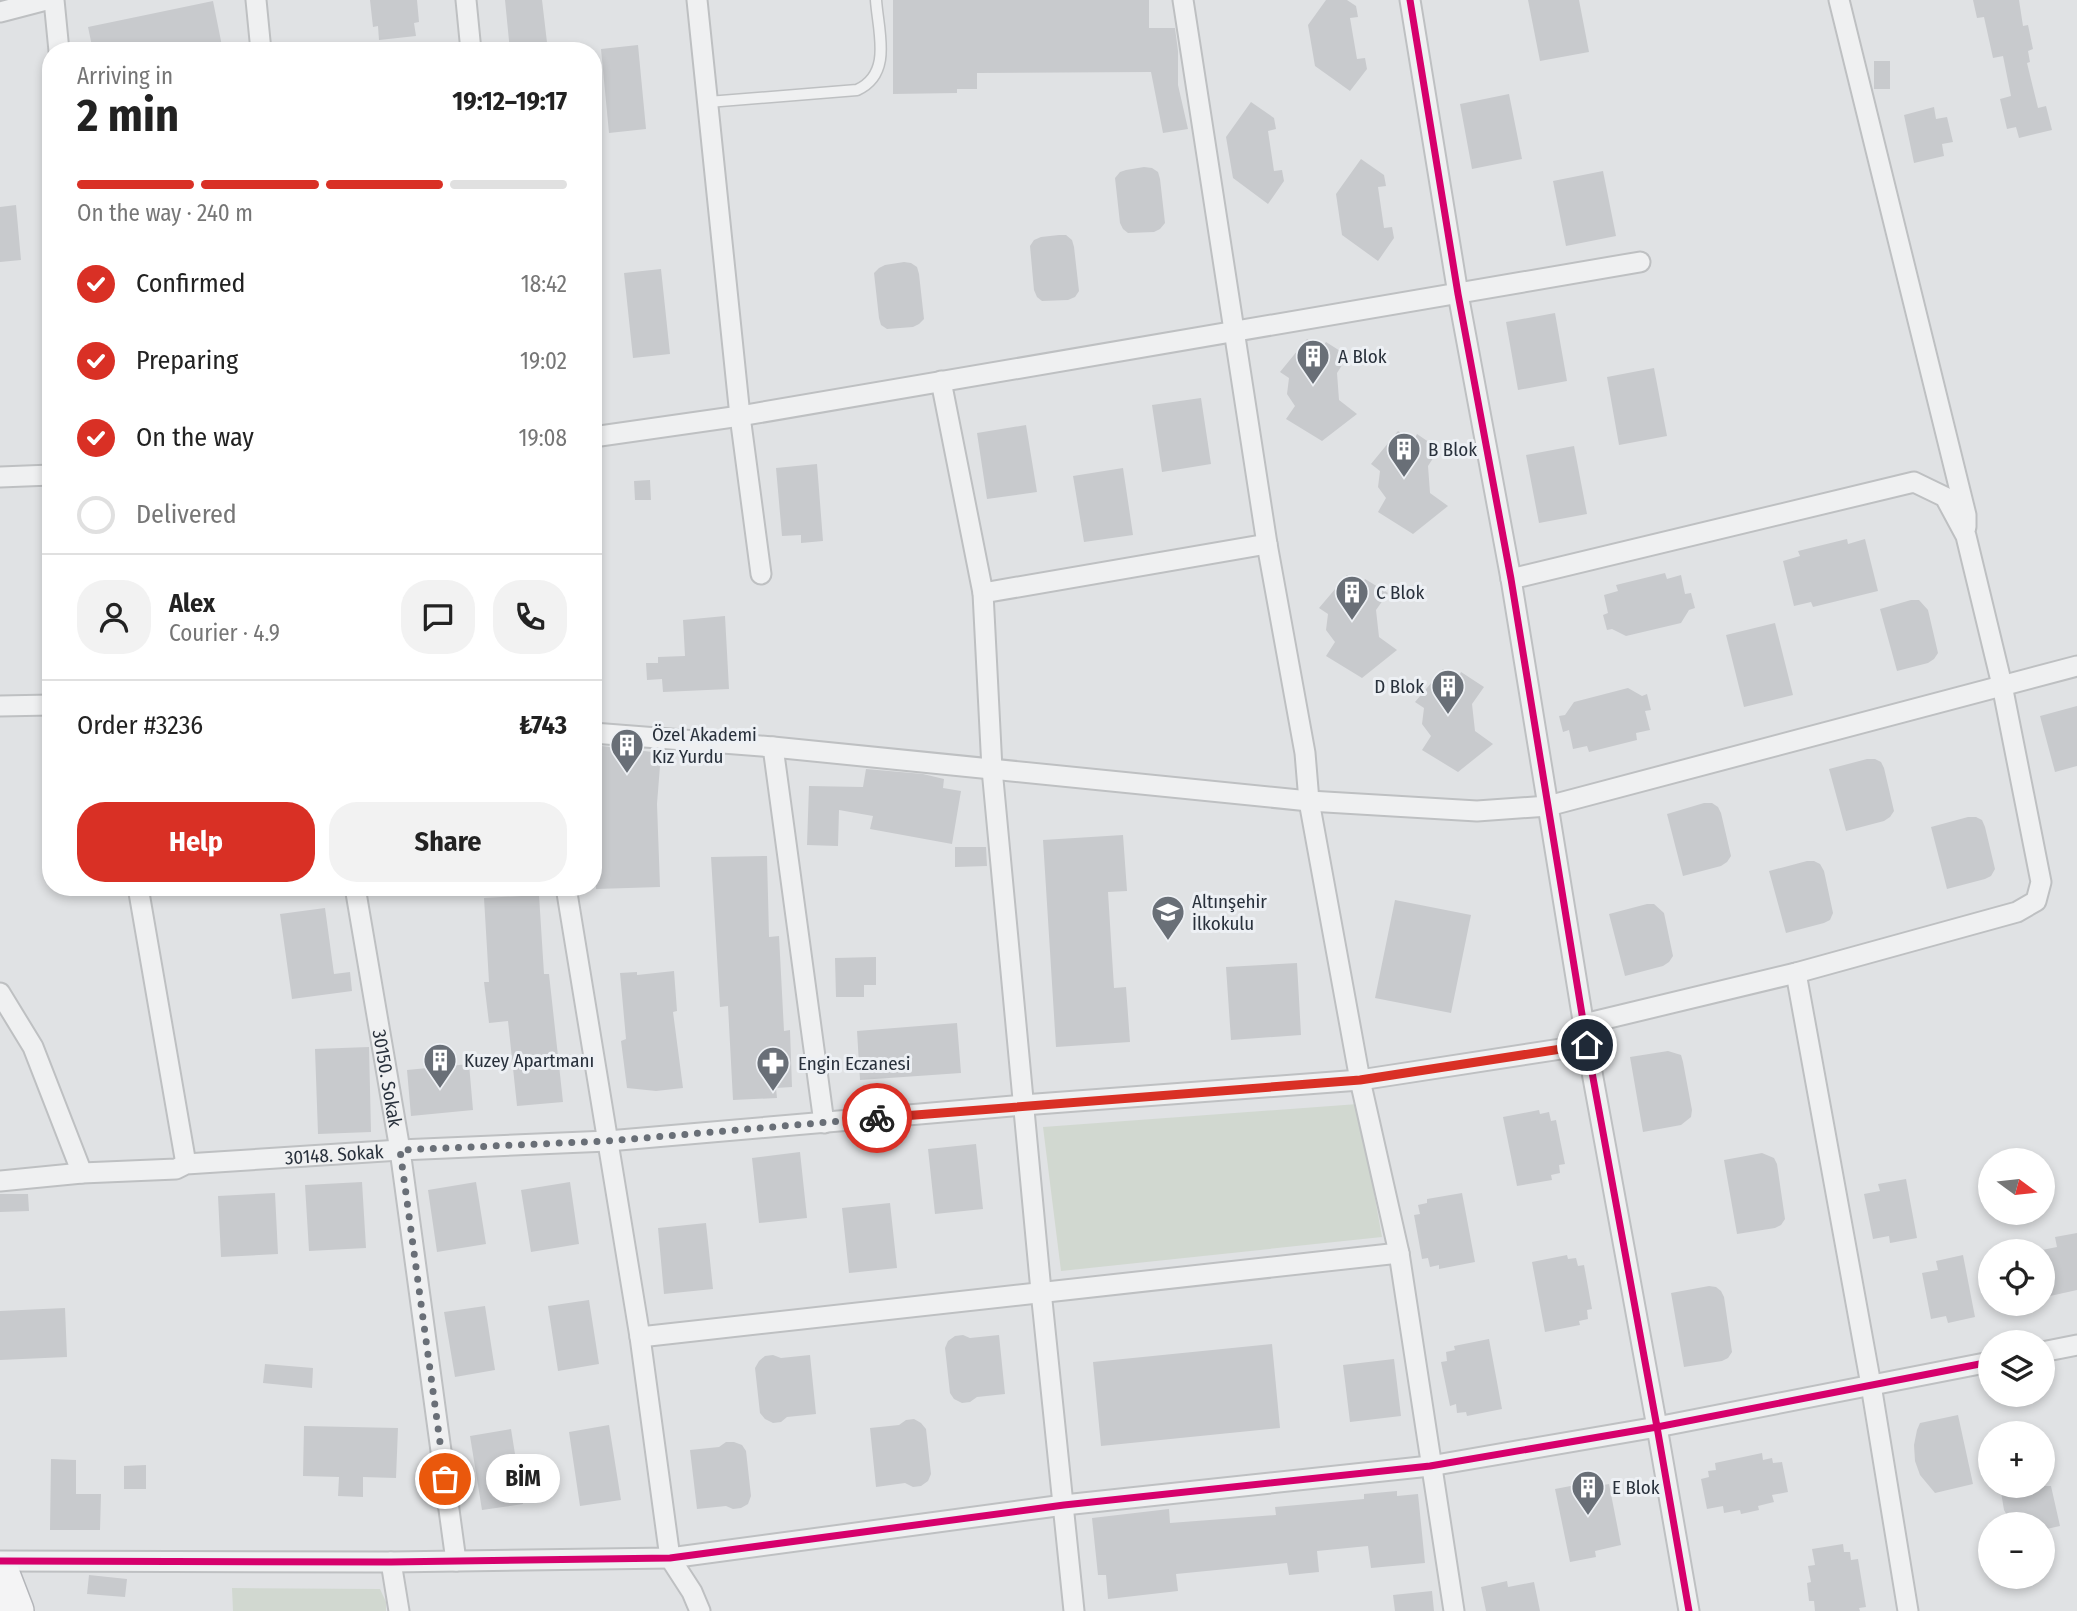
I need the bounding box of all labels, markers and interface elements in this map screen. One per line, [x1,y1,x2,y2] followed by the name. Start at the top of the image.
[77,62,173,90] text: Arriving in
[452,86,567,117] text: 19:12–19:17
[77,88,179,143] text: 2 min
[77,199,253,227] text: On the way · 240 m
[77,265,115,303] icon: check
[136,268,246,299] text: Confirmed
[521,270,567,298] text: 18:42
[1294,337,1332,386] building icon: A Blok
[77,342,115,380] icon: check
[136,345,238,376] text: Preparing
[1338,345,1387,368] place label: A Blok
[520,347,567,375] text: 19:02
[77,419,115,457] icon: check
[136,422,254,453] text: On the way
[518,424,567,452] text: 19:08
[1385,430,1423,479] building icon: B Blok
[1428,438,1477,461] place label: B Blok
[136,499,237,530] text: Delivered
[1333,573,1371,622] building icon: C Blok
[77,580,151,654] button: person
[401,580,475,654] button: chat
[493,580,567,654] button: phone
[1376,581,1424,604] place label: C Blok
[169,588,215,619] text: Alex
[169,619,280,647] text: Courier · 4.9
[1429,667,1467,716] building icon: D Blok
[1374,675,1424,698] place label: D Blok
[77,710,203,741] text: Order #3236
[519,710,567,741] text: ₺743
[652,723,757,768] place label: Özel Akademi Kız Yurdu
[608,726,646,775] building icon: Özel Akademi Kız Yurdu
[77,802,315,882] button: Help
[329,802,567,882] button: Share
[1192,890,1267,935] place label: Altınşehir İlkokulu
[1149,893,1187,942] school or university icon: Altınşehir İlkokulu
[1557,1015,1617,1075] pin
[1568,1026,1606,1064] icon: home
[368,1028,407,1129] street label: 30150. Sokak
[421,1041,459,1090] building icon: Kuzey Apartmanı
[754,1044,792,1093] pharmacy icon: Engin Eczanesi
[464,1049,594,1072] place label: Kuzey Apartmanı
[798,1052,910,1075] place label: Engin Eczanesi
[842,1083,912,1153] courier
[858,1099,896,1137] icon: bike
[284,1140,384,1169] street label: 30148. Sokak
[1978,1148,2054,1225] north arrow
[1978,1148,2055,1589] map controls
[1978,1239,2055,1316] button: locate
[1978,1330,2055,1407] button: layers
[1978,1421,2055,1498] button: +
[415,1449,475,1509] pin
[487,1454,560,1504] callout: BİM
[426,1460,464,1498] icon: bag
[505,1464,541,1492] text: BİM
[1569,1468,1607,1517] building icon: E Blok
[1612,1476,1660,1499] place label: E Blok
[1978,1512,2055,1589] button: −

